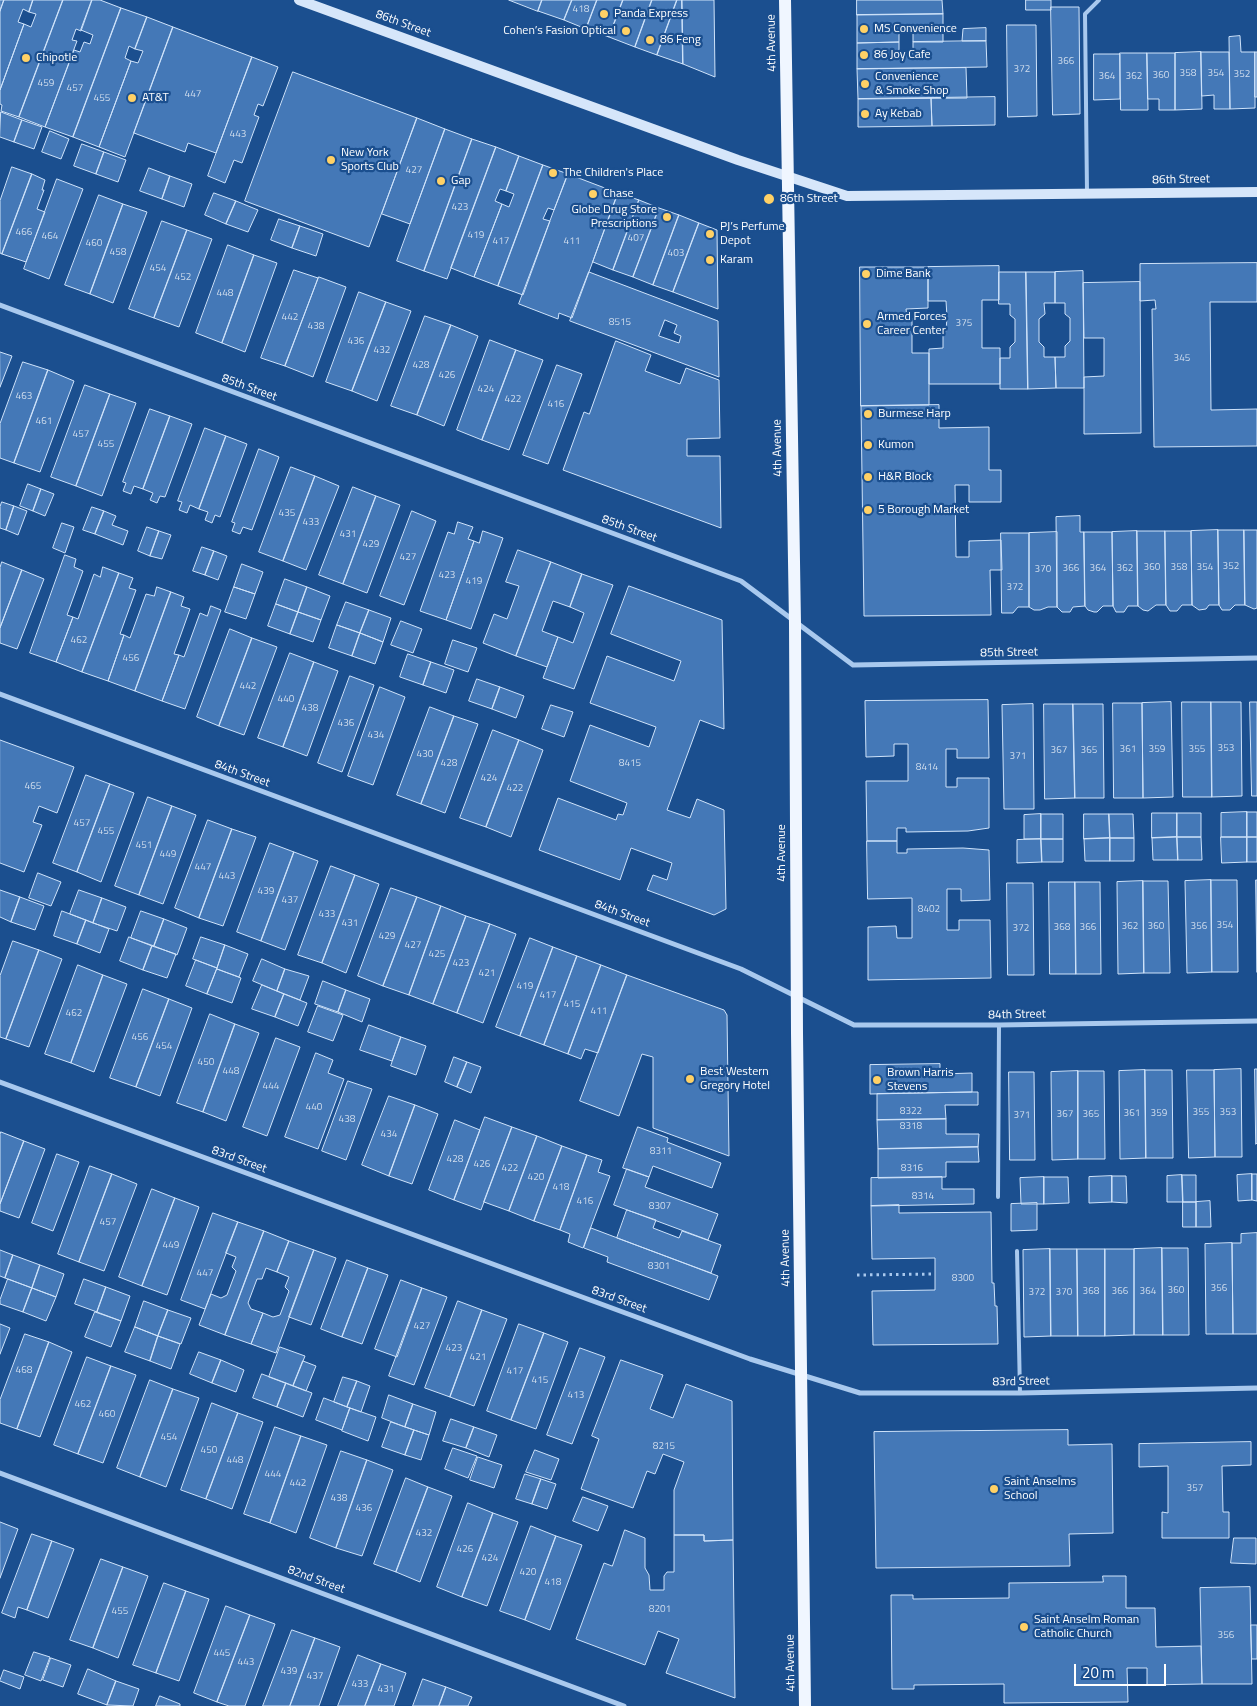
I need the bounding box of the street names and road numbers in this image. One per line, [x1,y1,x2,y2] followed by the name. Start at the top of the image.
[373,7,433,41] street label: 86th Street
[764,14,780,72] street label: 4th Avenue
[1152,172,1210,188] street label: 86th Street
[219,371,279,405] street label: 85th Street
[770,419,786,477] street label: 4th Avenue
[599,512,659,546] street label: 85th Street
[980,645,1038,661] street label: 85th Street
[212,757,272,791] street label: 84th Street
[775,824,789,882] street label: 4th Avenue
[592,897,652,931] street label: 84th Street
[988,1007,1046,1023] street label: 84th Street
[210,1143,268,1177] street label: 83rd Street
[778,1229,794,1287] street label: 4th Avenue
[590,1283,648,1317] street label: 83rd Street
[992,1374,1050,1390] street label: 83rd Street
[285,1563,347,1597] street label: 82nd Street
[783,1634,799,1692] street label: 4th Avenue

